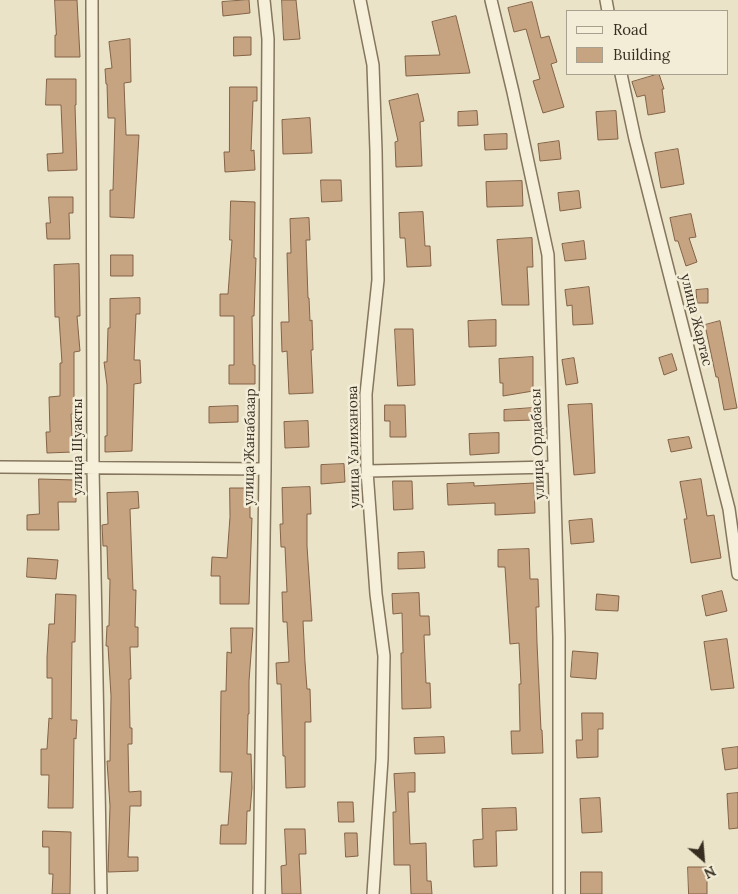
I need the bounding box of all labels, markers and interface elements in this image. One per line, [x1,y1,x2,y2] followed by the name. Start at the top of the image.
[566,10,728,75] legend
[613,20,648,39] text: Road
[613,45,670,64] text: Building
[676,272,716,368] street label: улица Жартас
[345,385,363,509] street label: улица Уалиханова
[241,388,259,506] street label: улица Жанабазар
[528,388,548,500] street label: улица Ордабасы
[70,398,86,496] street label: улица Шуакты
[678,834,728,884] north arrow
[701,862,719,883] text: N

